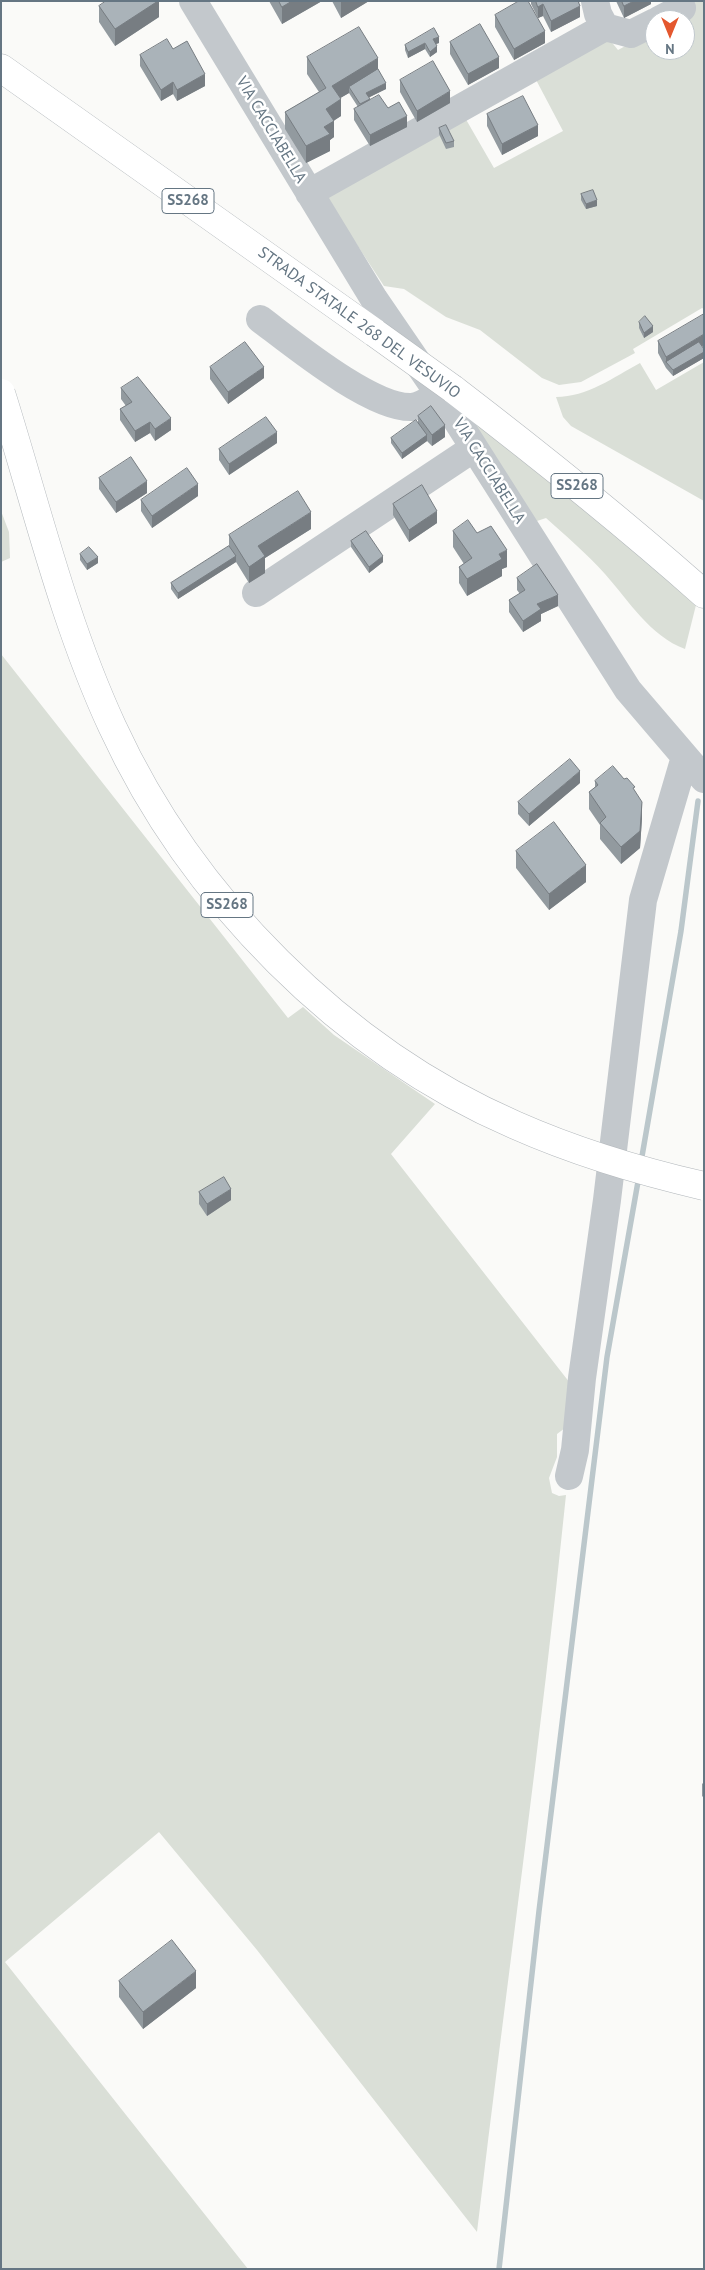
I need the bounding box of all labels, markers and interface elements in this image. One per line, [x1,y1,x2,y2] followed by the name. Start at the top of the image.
[645,10,695,60] north arrow
[665,40,675,58] text: N
[232,73,310,187] street label: VIA CACCIABELLA
[162,188,214,214] road number: SS268
[254,243,464,403] street label: STRADA STATALE 268 DEL VESUVIO
[449,415,529,527] street label: VIA CACCIABELLA
[551,474,603,498] road number: SS268
[201,892,253,918] road number: SS268

